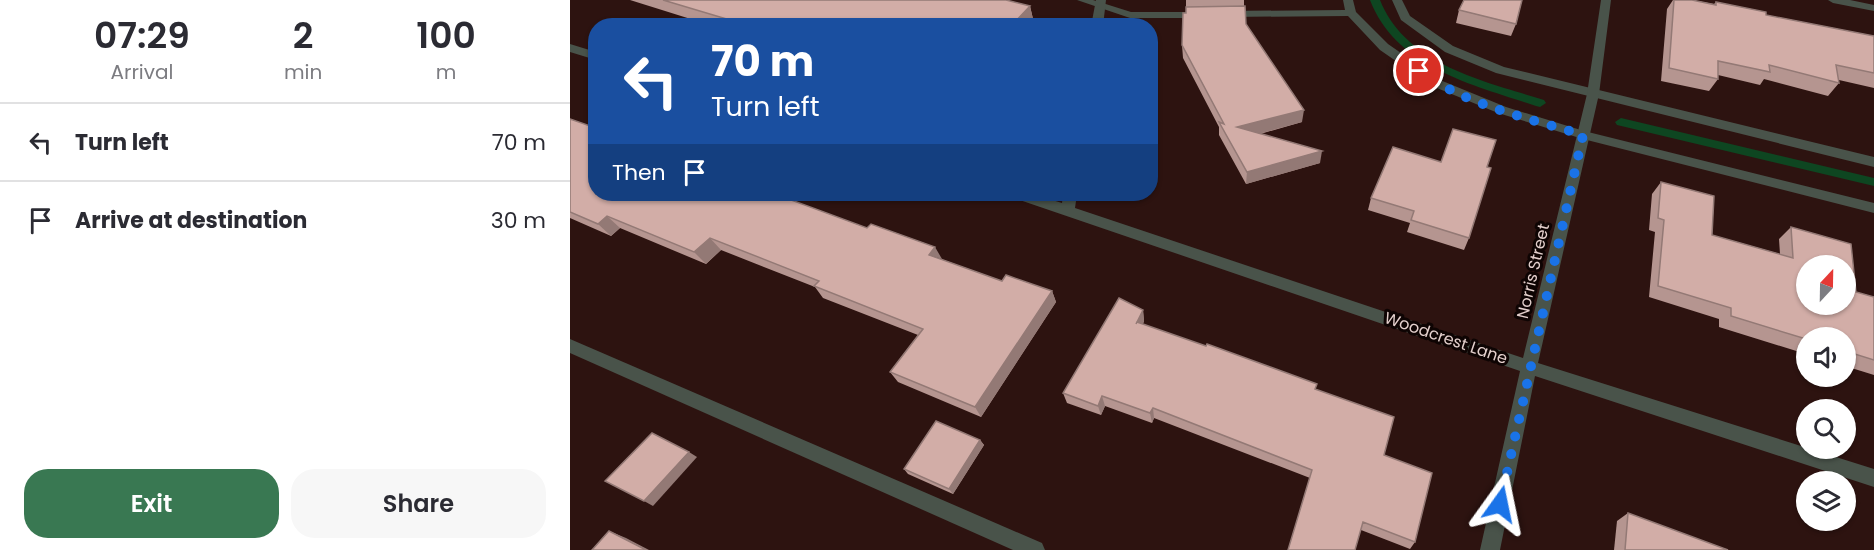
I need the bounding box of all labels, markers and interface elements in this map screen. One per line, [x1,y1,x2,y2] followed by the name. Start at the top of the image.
[94,10,190,61] text: 07:29
[293,10,313,61] text: 2
[416,10,476,61] text: 100
[711,32,814,91] text: 70 m
[612,42,690,120] icon: left
[1393,45,1444,96] pin
[1402,54,1435,87] icon: arrive
[110,58,173,86] text: Arrival
[284,58,322,86] text: min
[436,58,456,86] text: m
[711,88,820,125] text: Turn left
[24,126,57,159] icon: left
[75,127,169,158] text: Turn left
[492,127,546,158] text: 70 m
[678,156,711,189] icon: arrive
[612,157,666,188] text: Then
[24,204,57,237] icon: arrive
[75,205,307,236] text: Arrive at destination
[491,205,546,236] text: 30 m
[1511,221,1555,321] street label: Norris Street
[1796,255,1856,315] north arrow
[1796,255,1856,531] map controls
[1381,306,1511,370] street label: Woodcrest Lane
[1796,327,1856,387] button: sound
[1796,399,1856,459] button: search
[24,469,279,538] button: Exit
[291,469,546,538] button: Share
[1796,471,1856,531] button: layers
[1468,472,1532,536] position arrow

